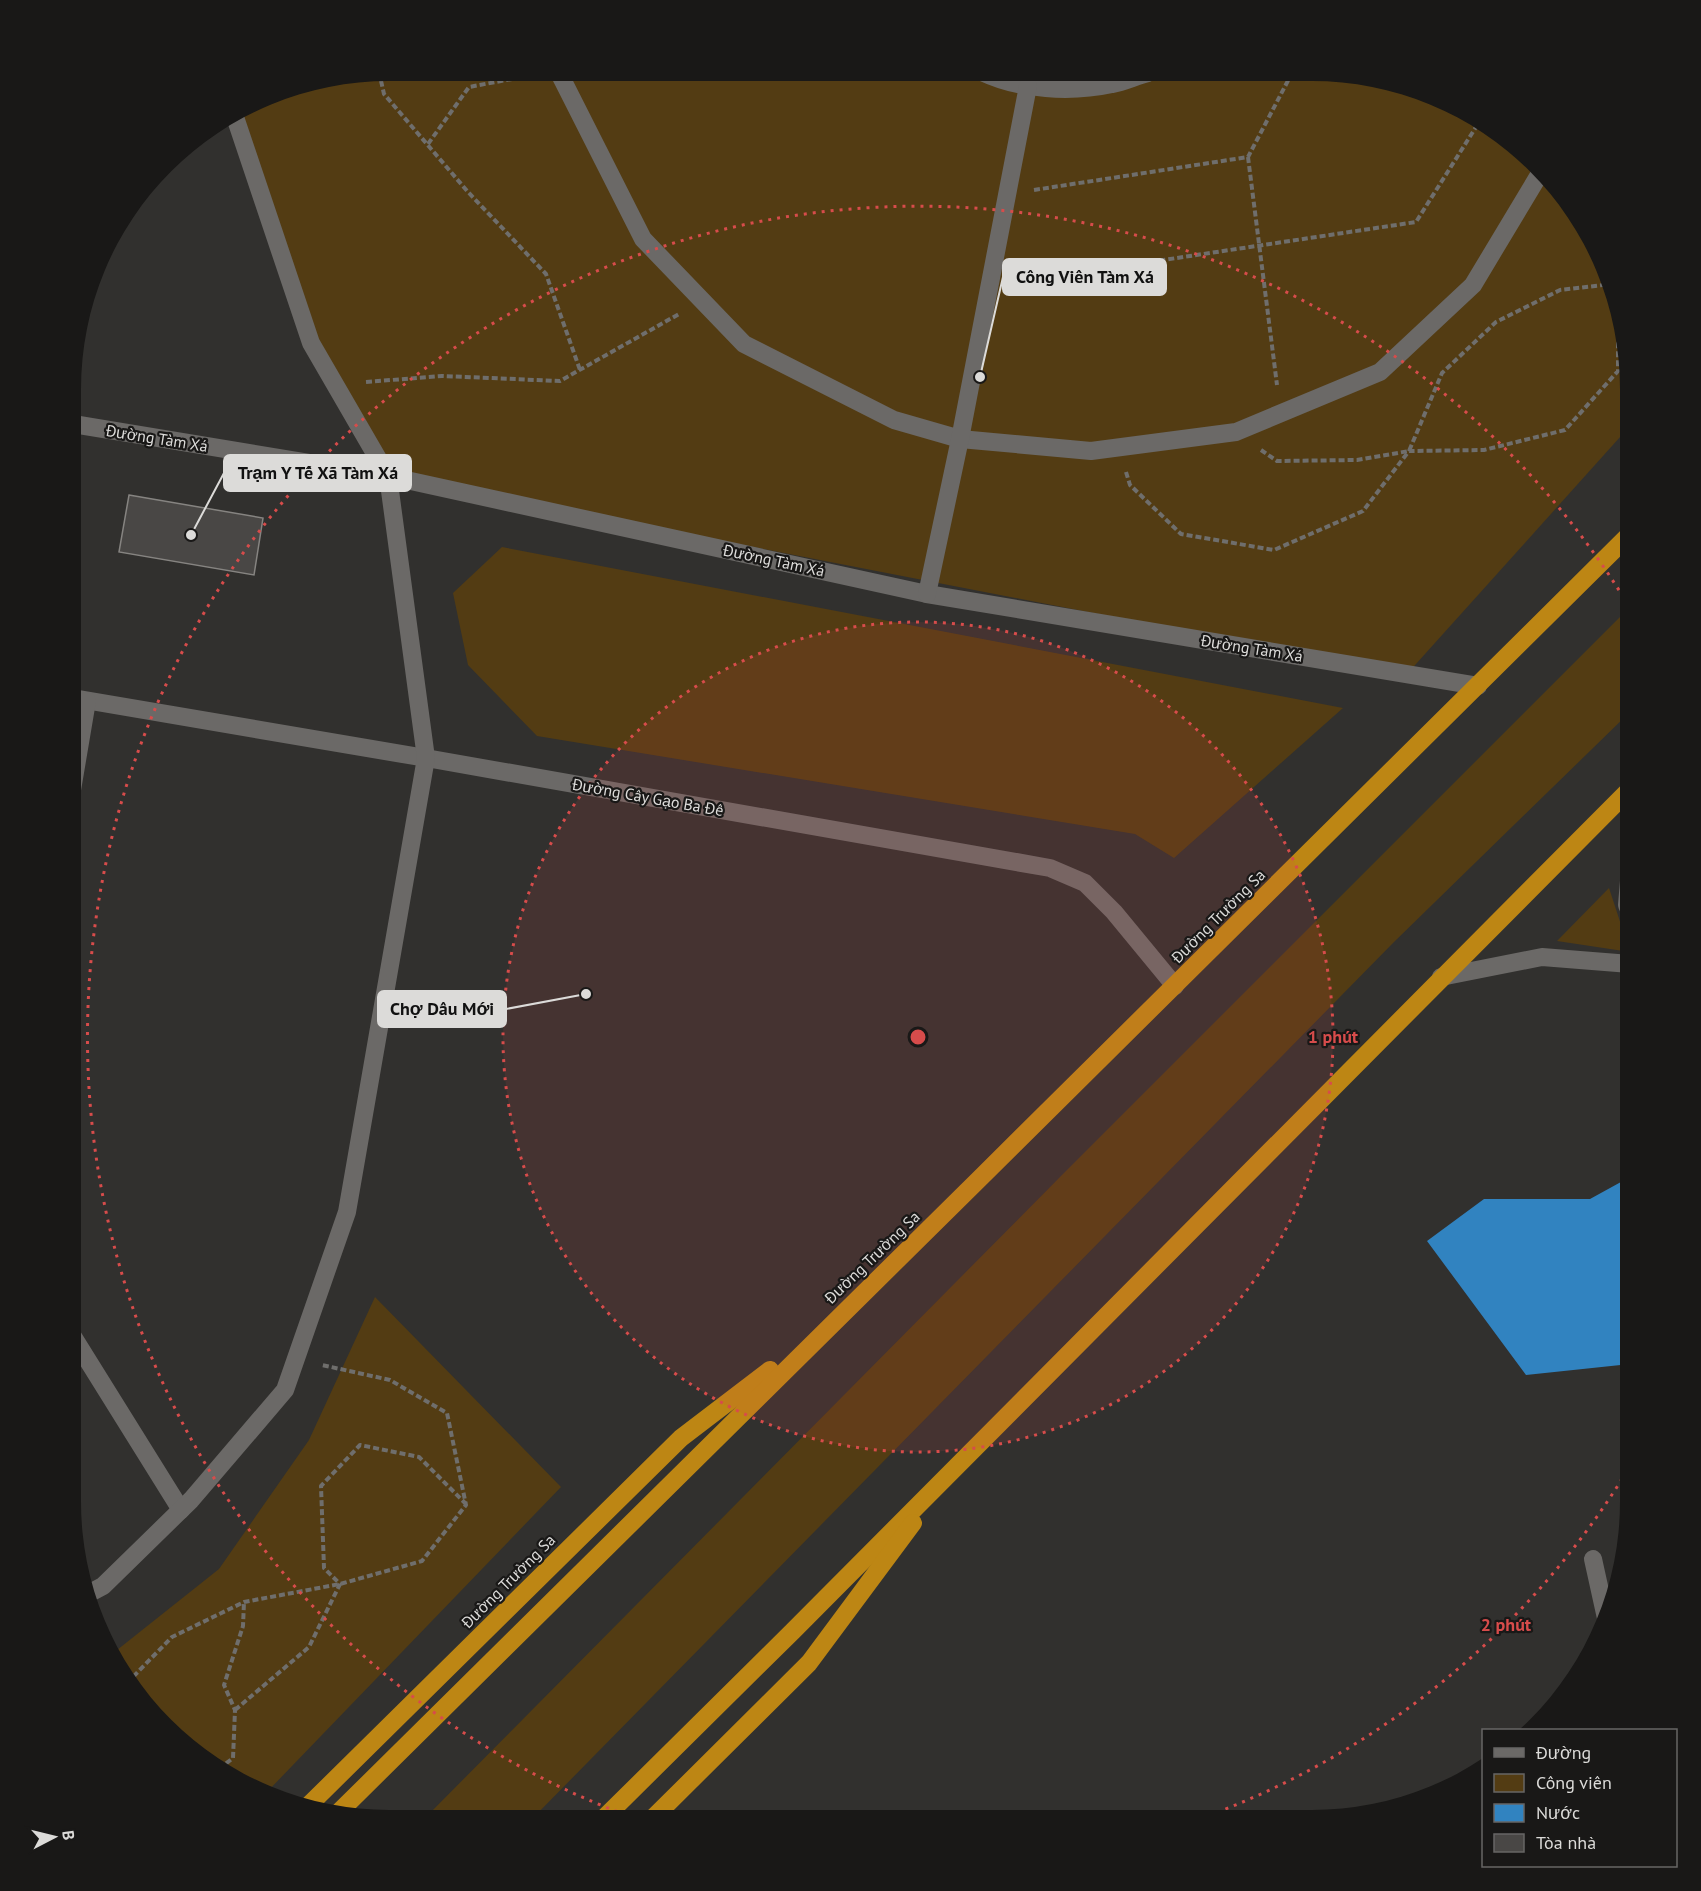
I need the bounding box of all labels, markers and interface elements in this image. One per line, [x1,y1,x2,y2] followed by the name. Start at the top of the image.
[1003,259,1166,295] callout: Công Viên Tàm Xá
[1016,265,1154,288] text: Công Viên Tàm Xá
[104,420,209,456] street label: Đường Tàm Xá
[224,455,411,491] callout: Trạm Y Tế Xã Tàm Xá
[238,461,398,484] text: Trạm Y Tế Xã Tàm Xá
[721,539,826,580] street label: Đường Tàm Xá
[1199,630,1304,666] street label: Đường Tàm Xá
[570,774,725,820] street label: Đường Cây Gạo Ba Đê
[1166,865,1269,968] street label: Đường Trường Sa
[378,991,506,1027] callout: Chợ Dâu Mới
[390,997,494,1020] text: Chợ Dâu Mới
[1308,1025,1359,1048] text: 1 phút
[908,1027,928,1047] centre of rings
[819,1206,924,1308] street label: Đường Trường Sa
[456,1530,559,1633] street label: Đường Trường Sa
[1481,1613,1532,1636] text: 2 phút
[1482,1729,1677,1867] legend
[1535,1741,1591,1764] text: Đường
[1536,1771,1612,1794] text: Công viên
[1536,1801,1580,1824] text: Nước
[24,1807,84,1867] north arrow
[58,1829,79,1841] text: B
[1536,1831,1596,1854] text: Tòa nhà

